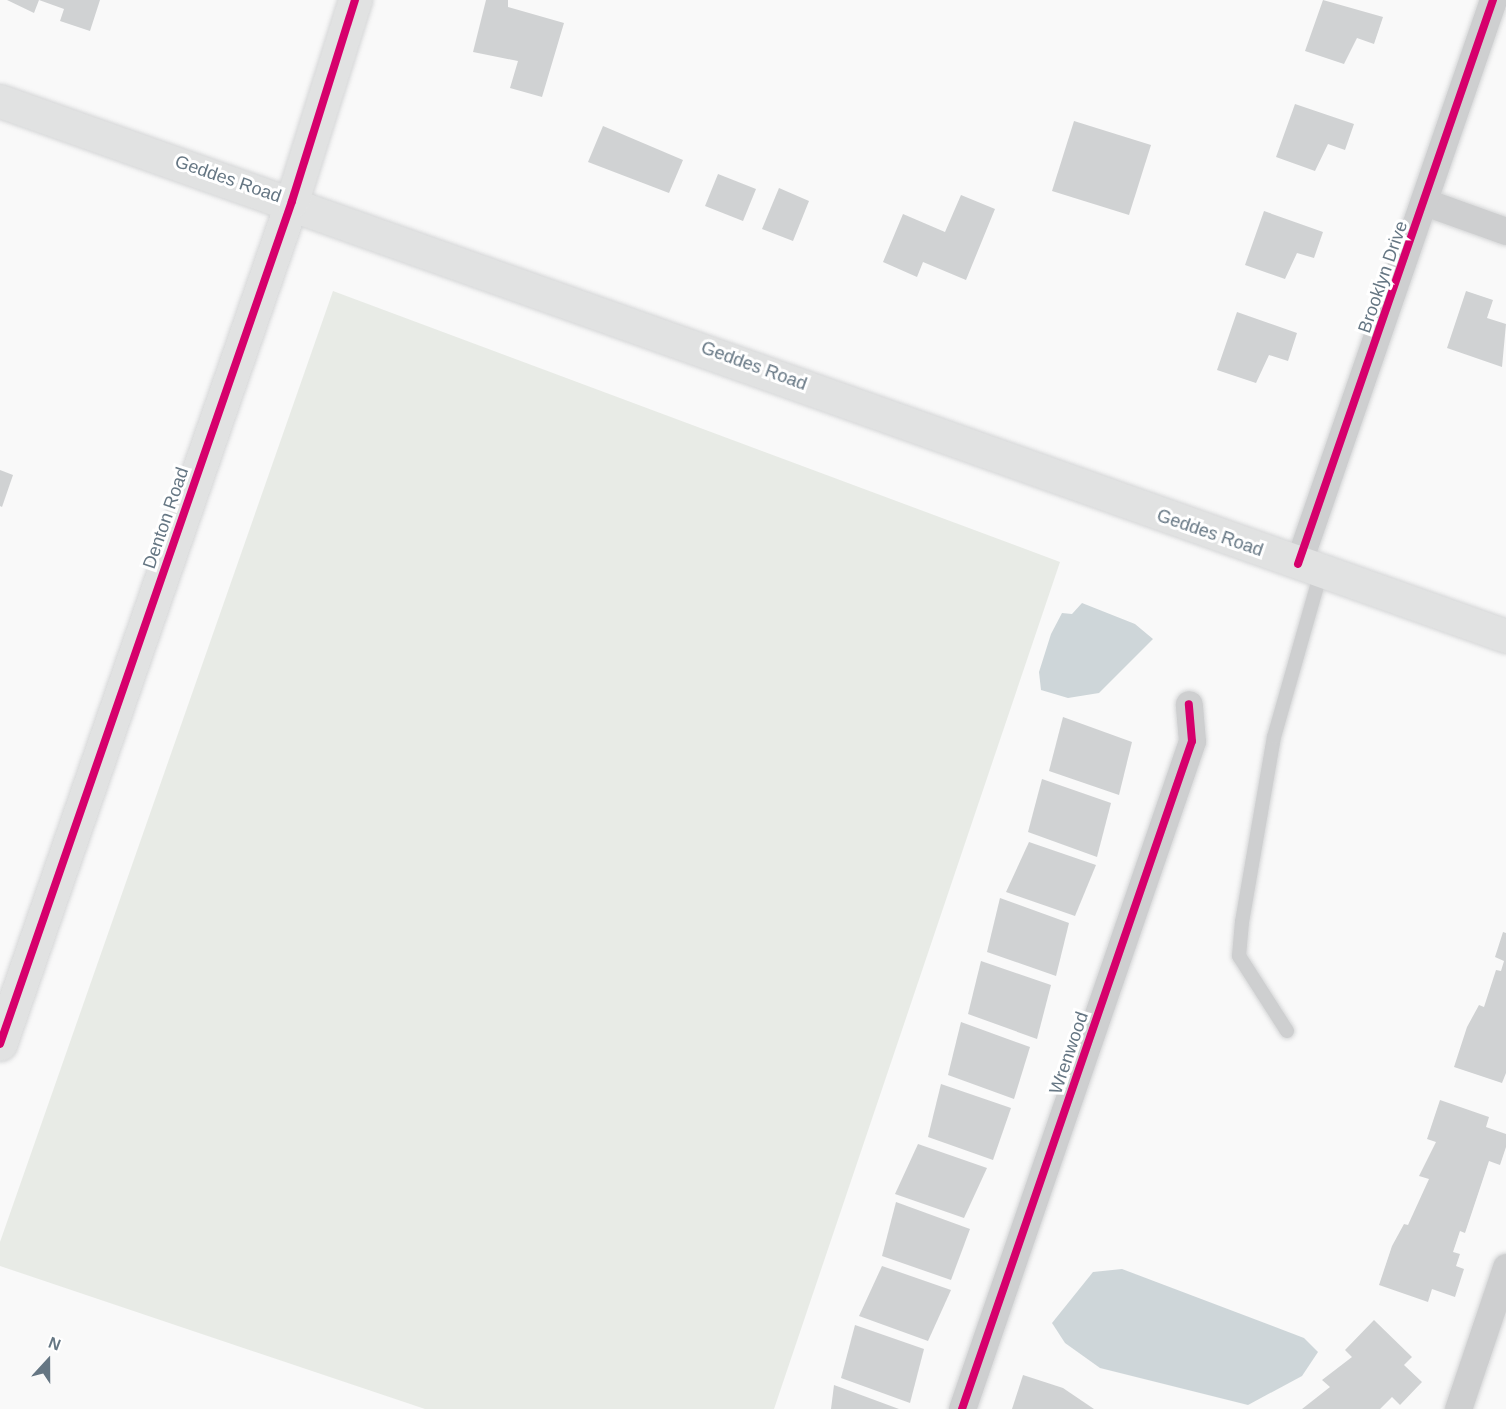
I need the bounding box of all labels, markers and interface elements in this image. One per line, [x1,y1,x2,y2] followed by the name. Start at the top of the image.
[172,151,284,207] street label: Geddes Road
[1354,218,1412,336] street label: Brooklyn Drive
[698,337,810,395] street label: Geddes Road
[139,464,193,572] street label: Denton Road
[1154,505,1266,561] street label: Geddes Road
[1045,1009,1093,1097] street label: Wrenwood
[18,1331,78,1391] north arrow
[46,1334,63,1354] text: N

